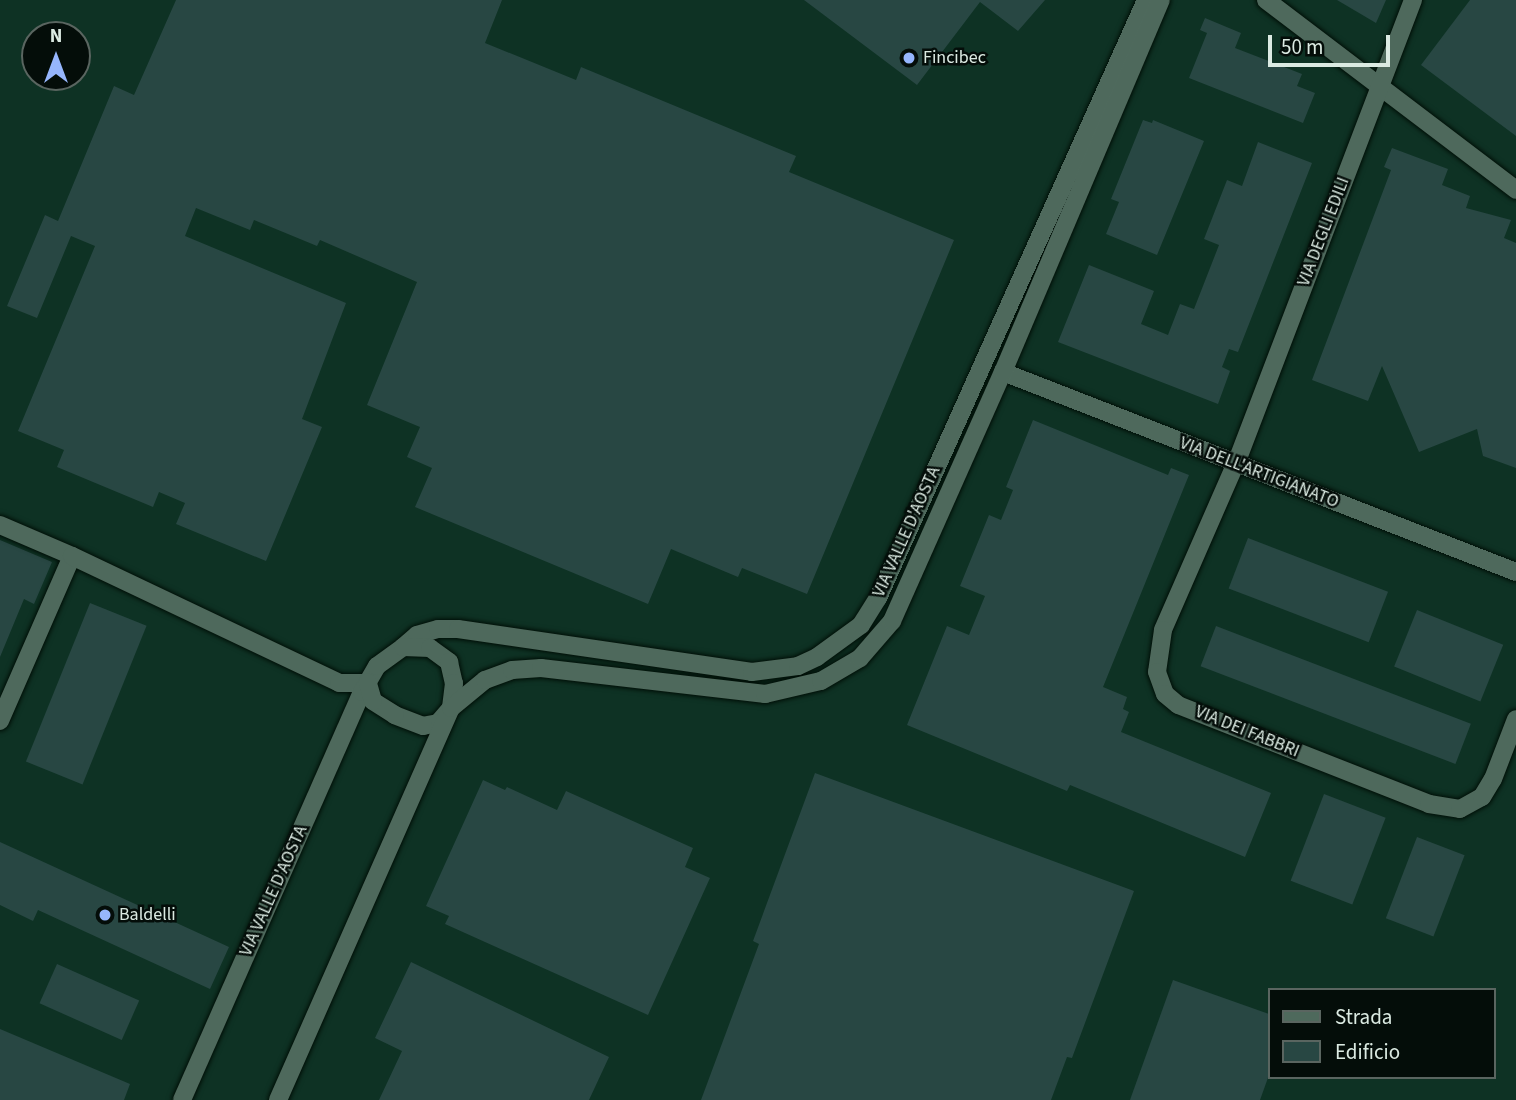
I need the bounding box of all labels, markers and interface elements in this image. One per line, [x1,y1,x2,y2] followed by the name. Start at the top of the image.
[21,21,91,91] north arrow
[1271,21,1394,65] scale bar
[50,23,62,50] text: N
[1281,32,1323,62] text: 50 m
[923,47,986,69] place label: Fincibec
[901,50,917,66] marker: Fincibec
[1293,174,1355,290] street label: VIA DEGLI EDILI
[1176,433,1342,513] street label: VIA DELL'ARTIGIANATO
[868,463,946,601] street label: VIA VALLE D'AOSTA
[1192,701,1302,763] street label: VIA DEI FABBRI
[235,822,313,960] street label: VIA VALLE D'AOSTA
[119,904,176,926] place label: Baldelli
[97,907,113,923] marker: Baldelli
[1268,988,1495,1079] legend
[1335,1002,1392,1032] text: Strada
[1335,1037,1400,1067] text: Edificio

